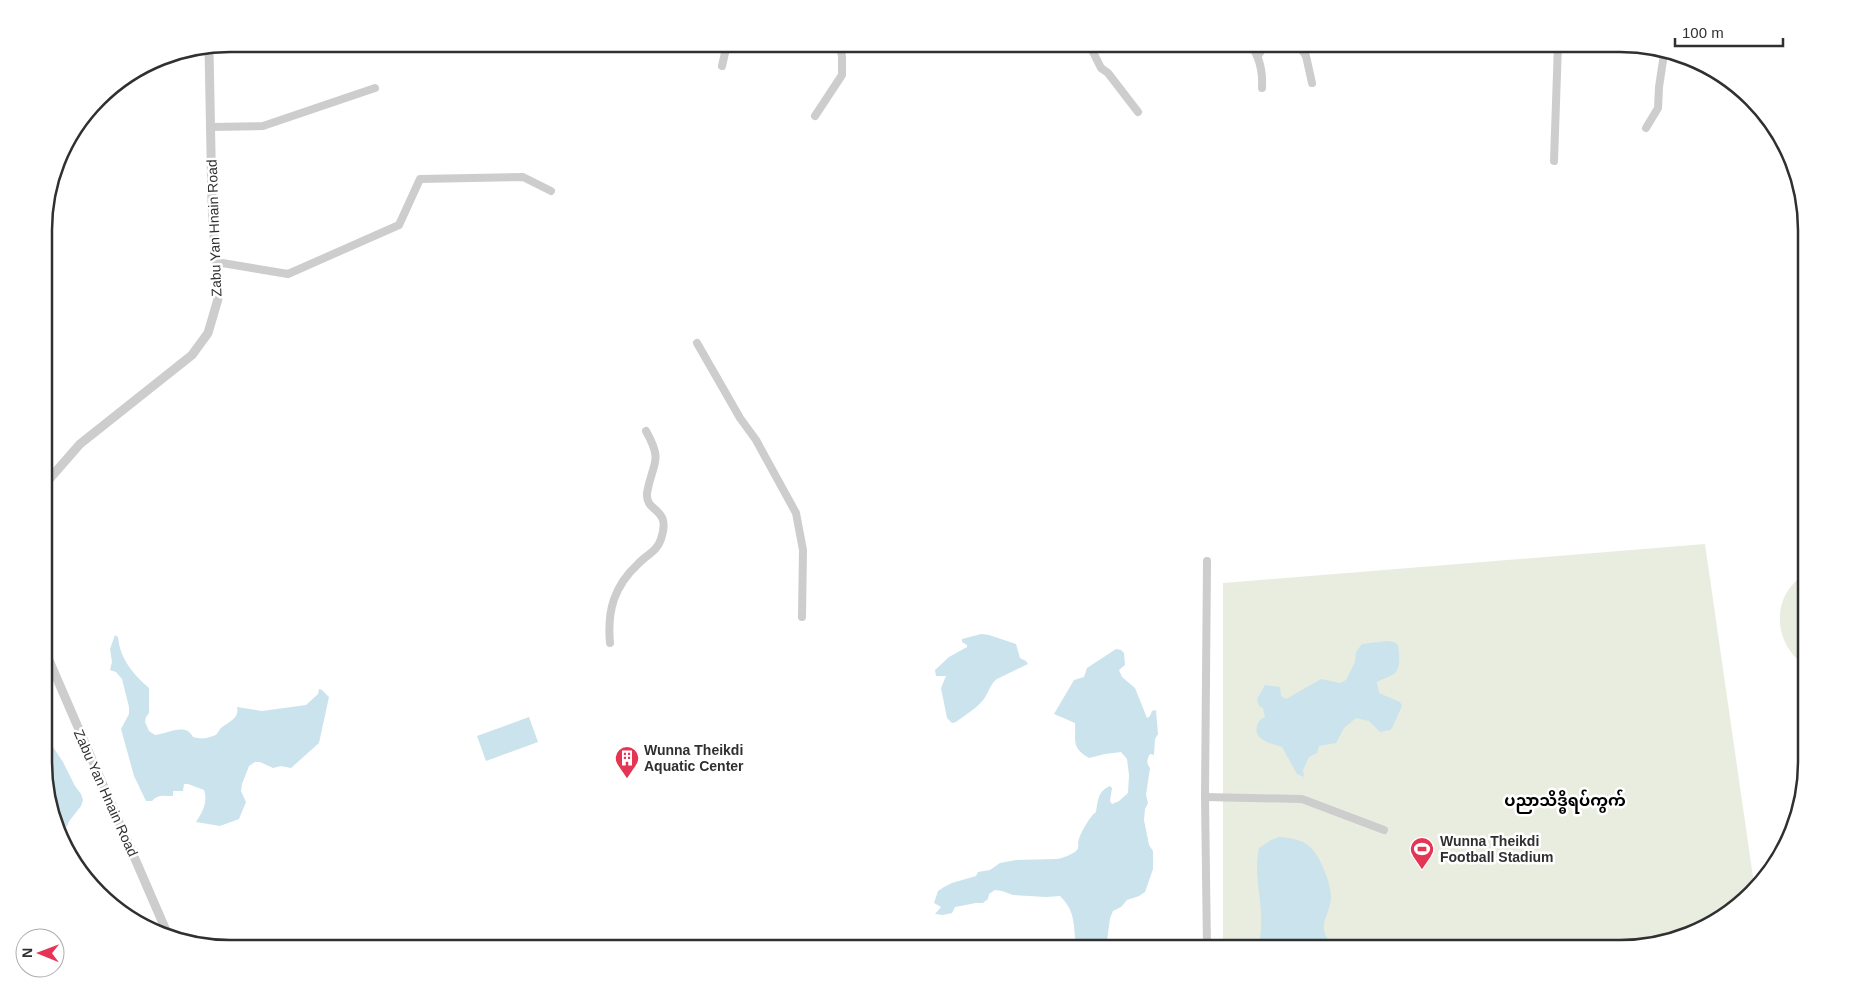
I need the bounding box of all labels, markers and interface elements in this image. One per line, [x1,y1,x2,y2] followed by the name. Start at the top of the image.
[1675,15,1782,47] scale bar
[1682,24,1724,41] text: 100 m
[204,159,224,297] street label: Zabu Yan Hnain Road
[71,727,141,859] street label: Zabu Yan Hnain Road
[644,742,744,774] place label: Wunna Theikdi Aquatic Center
[614,745,640,779] building icon: Wunna Theikdi Aquatic Center
[1504,789,1626,814] district label: ပညာသိဒ္ဓိရပ်ကွက်
[1440,833,1554,865] place label: Wunna Theikdi Football Stadium
[1409,836,1435,870] sports icon: Wunna Theikdi Football Stadium
[15,928,65,978] north arrow
[19,948,35,958] text: N

